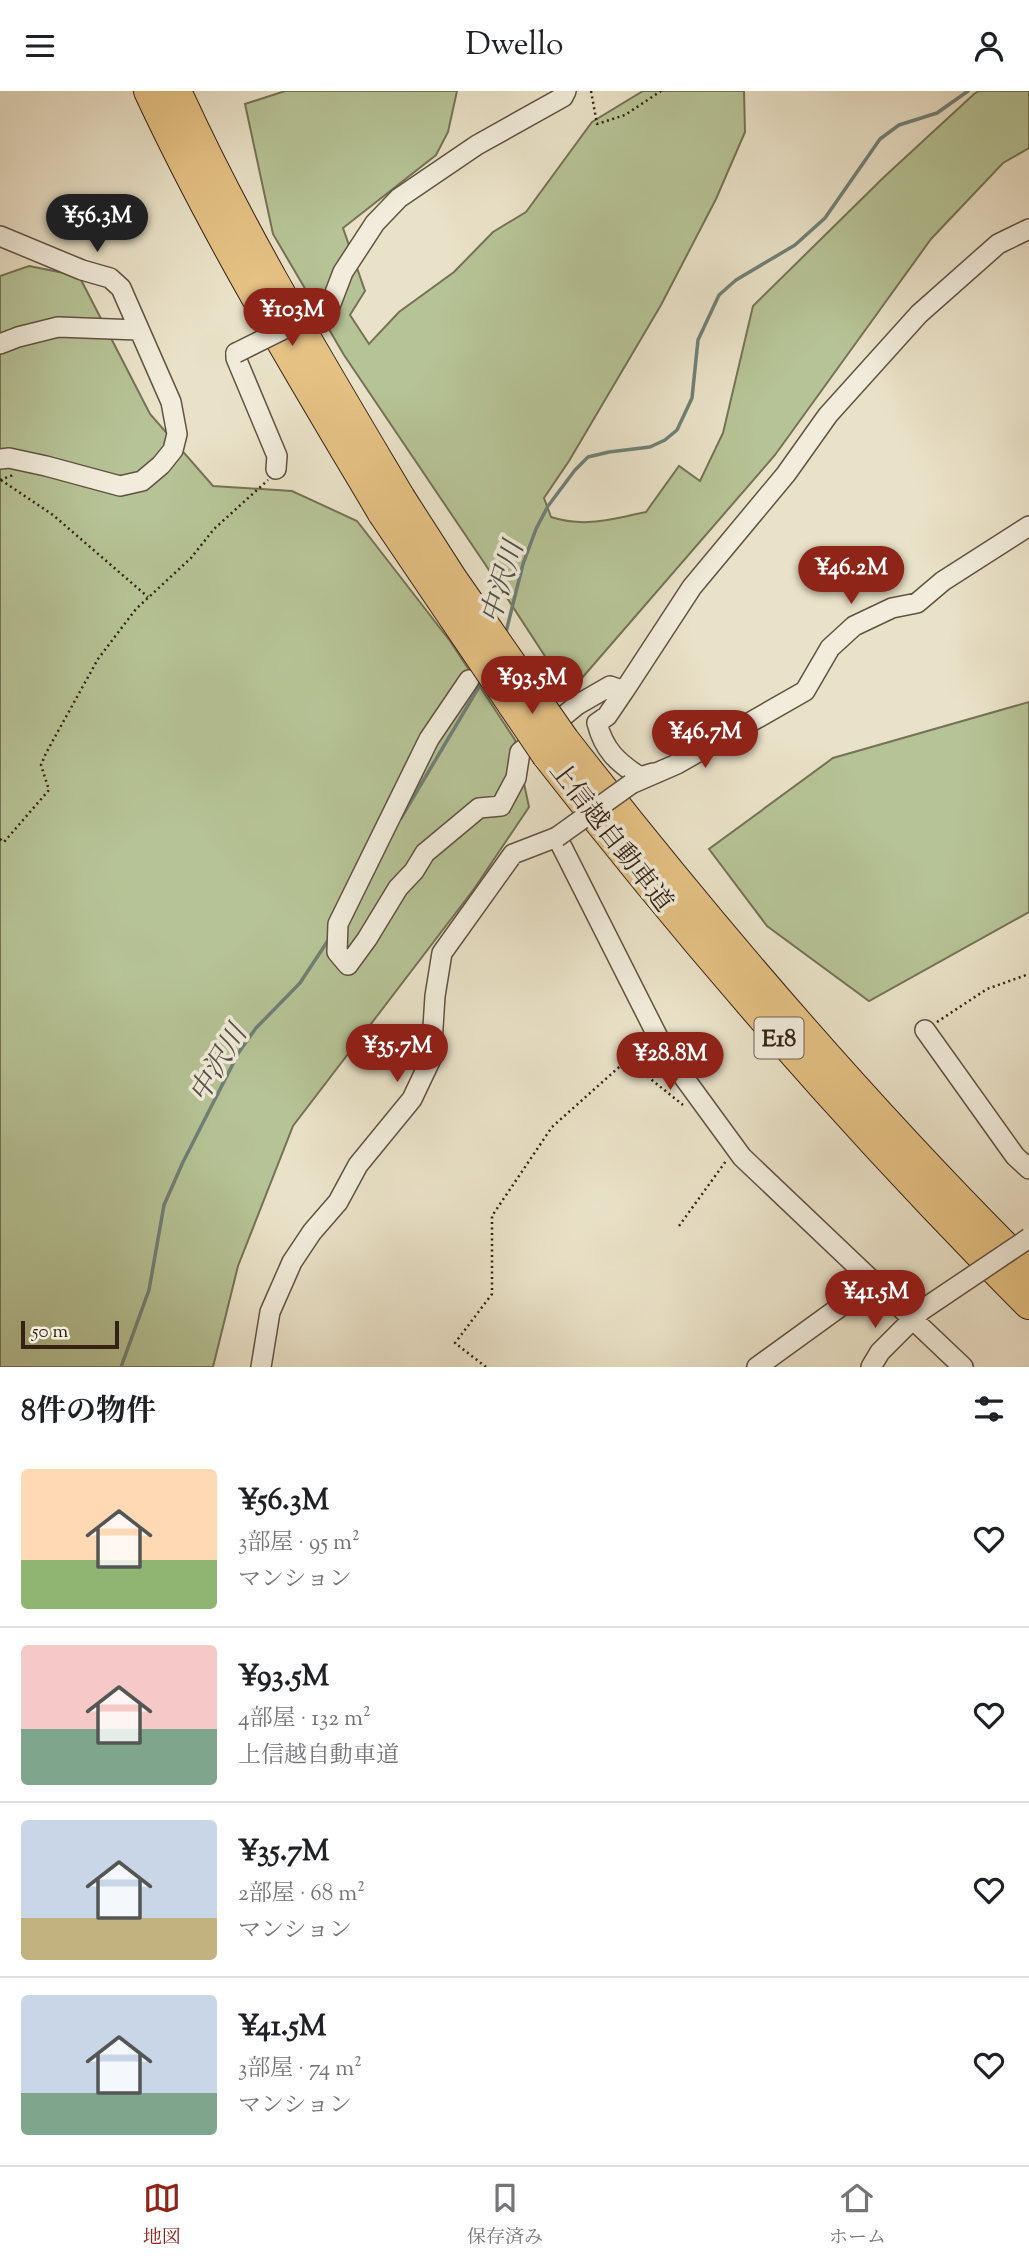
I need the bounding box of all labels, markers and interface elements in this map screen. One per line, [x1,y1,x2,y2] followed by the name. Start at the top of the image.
[465,23,564,69] text: Dwello
[21,27,59,65] icon: menu
[970,27,1008,65] icon: person
[40,195,154,254] pin: ¥56.3M
[62,200,132,233] text: ¥56.3M
[243,289,341,348] pin: ¥103M
[260,294,325,327] text: ¥103M
[472,534,536,629] water label: 中沢川
[794,547,908,606] pin: ¥46.2M
[814,552,888,585] text: ¥46.2M
[475,657,589,716] pin: ¥93.5M
[497,662,567,695] text: ¥93.5M
[648,711,762,770] pin: ¥46.7M
[668,716,742,749] text: ¥46.7M
[539,754,681,921] street label: 上信越自動車道
[181,1016,260,1111] water label: 中沢川
[754,1017,804,1058] road number: E18
[340,1025,454,1084] pin: ¥35.7M
[362,1030,432,1063] text: ¥35.7M
[613,1033,727,1092] pin: ¥28.8M
[633,1038,707,1071] text: ¥28.8M
[818,1271,932,1330] pin: ¥41.5M
[841,1276,909,1309] text: ¥41.5M
[21,1318,119,1350] scale bar
[32,1319,68,1346] text: 50 m
[970,1390,1008,1428] icon: filters
[21,1391,156,1434] text: 8件の物件
[238,1480,329,1523] text: ¥56.3M
[77,1497,161,1581] icon: home
[970,1520,1008,1558] icon: heart
[238,1527,360,1560] text: 3部屋 · 95 m²
[238,1564,352,1597] text: マンション
[238,1656,329,1699] text: ¥93.5M
[77,1673,161,1757] icon: home
[970,1696,1008,1734] icon: heart
[238,1703,371,1736] text: 4部屋 · 132 m²
[238,1740,399,1773] text: 上信越自動車道
[238,1831,329,1874] text: ¥35.7M
[77,1848,161,1932] icon: home
[970,1871,1008,1909] icon: heart
[238,1878,365,1911] text: 2部屋 · 68 m²
[238,1915,352,1948] text: マンション
[238,2006,326,2049] text: ¥41.5M
[77,2023,161,2107] icon: home
[970,2046,1008,2084] icon: heart
[238,2053,362,2086] text: 3部屋 · 74 m²
[238,2090,352,2123] text: マンション
[143,2179,181,2252] tab: 地図
[467,2179,543,2252] tab: 保存済み
[829,2179,886,2252] tab: ホーム

